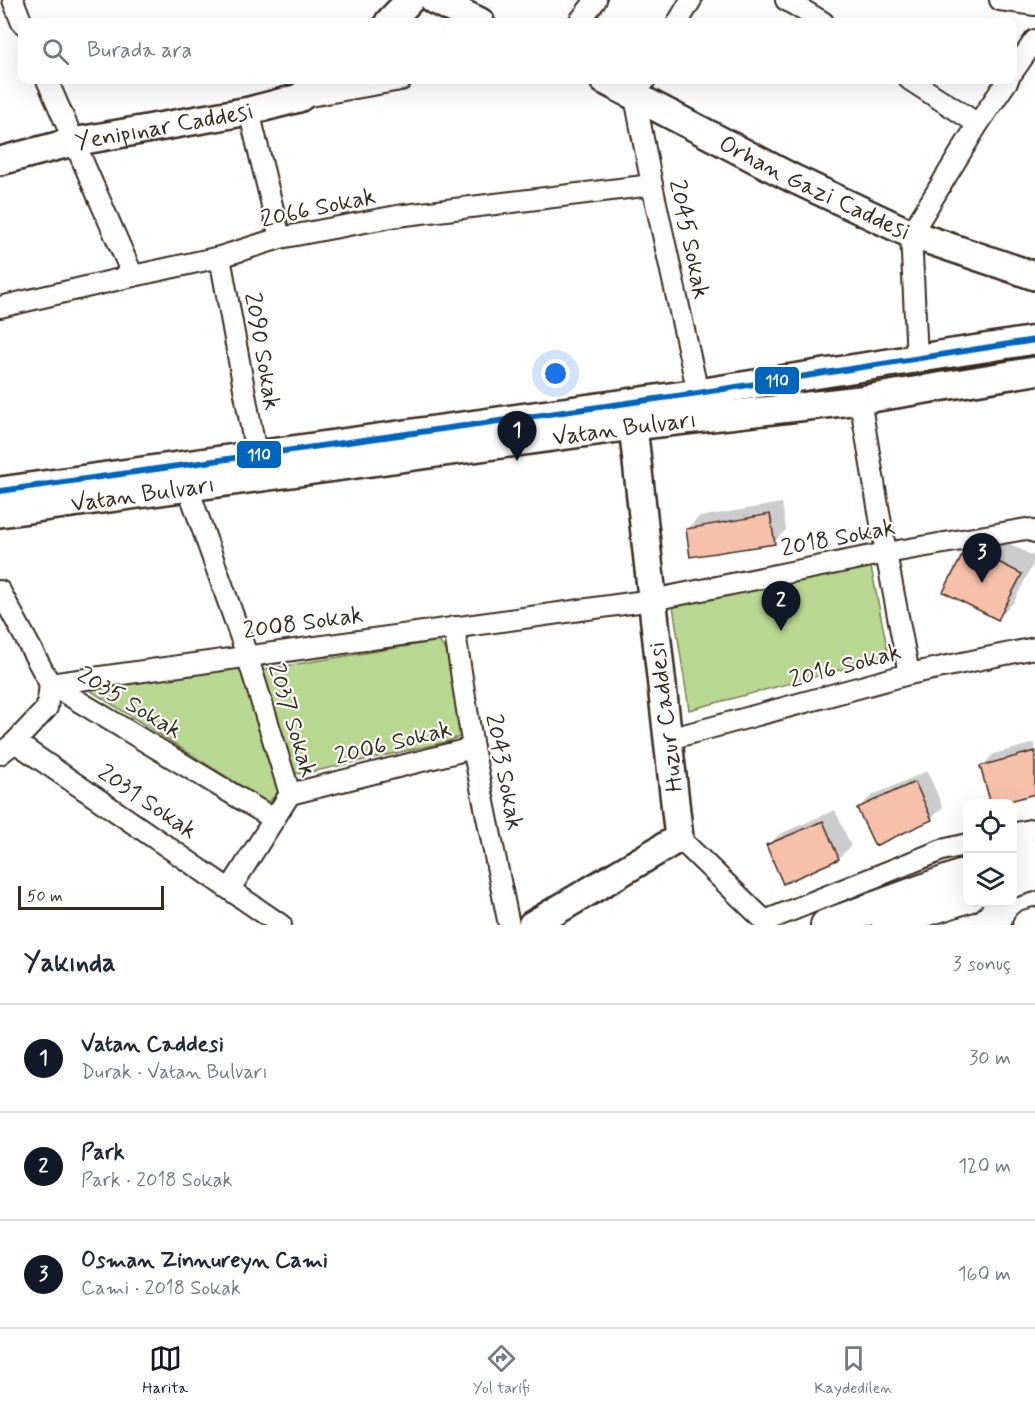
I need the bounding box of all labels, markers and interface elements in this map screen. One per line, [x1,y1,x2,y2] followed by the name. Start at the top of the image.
[18,18,1017,84] search box
[39,35,72,68] icon: search
[87,37,192,65] text: Burada ara
[73,96,258,158] street label: Yenipınar Caddesi
[713,129,915,249] street label: Orhan Gazi Caddesi
[661,177,716,302] street label: 2045 Sokak
[258,181,378,236] street label: 2066 Sokak
[236,290,287,413] street label: 2090 Sokak
[541,359,570,388] your location
[754,366,800,395] line badge: 110
[765,371,789,392] text: 110
[550,405,698,454] street label: Vatan Bulvarı
[498,412,536,461] pin: 1
[236,440,282,469] line badge: 110
[247,445,271,466] text: 110
[69,470,217,520] street label: Vatan Bulvarı
[779,512,898,565] street label: 2018 Sokak
[962,534,1002,583] pin: 3
[762,582,800,631] pin: 2
[241,600,365,647] street label: 2008 Sokak
[786,637,905,696] street label: 2016 Sokak
[642,640,691,794] street label: Huzur Caddesi
[71,660,187,747] street label: 2035 Sokak
[260,660,324,781] street label: 2037 Sokak
[477,712,530,833] street label: 2043 Sokak
[332,714,455,773] street label: 2006 Sokak
[92,758,203,847] street label: 2031 Sokak
[963,799,1017,907] map controls
[963,799,1017,853] button: locate
[963,853,1017,907] button: layers
[18,883,164,910] scale bar
[27,886,63,907] text: 50 m
[24,947,116,981] text: Yakında
[953,951,1011,978] text: 3 sonuç
[81,1031,224,1059] text: Vatan Caddesi
[39,1045,48,1072] text: 1
[969,1045,1011,1072] text: 30 m
[81,1059,268,1086] text: Durak · Vatan Bulvarı
[81,1139,125,1167] text: Park
[39,1153,48,1180] text: 2
[958,1153,1011,1180] text: 120 m
[81,1167,232,1194] text: Park · 2018 Sokak
[81,1247,328,1275] text: Osman Zinnureyn Cami
[39,1261,48,1288] text: 3
[958,1261,1011,1288] text: 160 m
[81,1275,241,1302] text: Cami · 2018 Sokak
[142,1342,188,1399] tab: Harita
[472,1342,530,1399] tab: Yol tarifi
[814,1342,893,1399] tab: Kaydedilen

